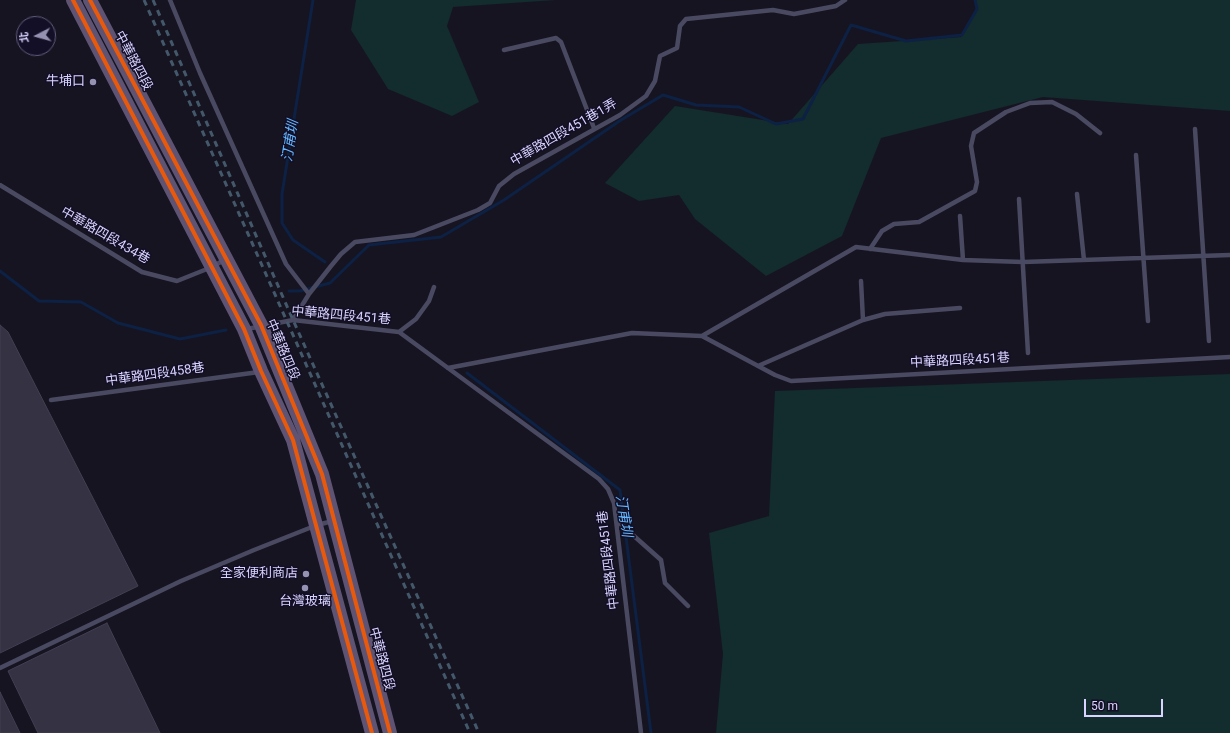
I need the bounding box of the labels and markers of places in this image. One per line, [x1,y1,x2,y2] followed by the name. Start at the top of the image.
[46,74,85,90] place label: 牛埔口
[88,77,98,87] marker: 牛埔口
[220,566,298,582] place label: 全家便利商店
[301,569,311,579] marker: 全家便利商店
[300,583,310,593] marker: 台灣玻璃
[279,594,331,610] place label: 台灣玻璃

